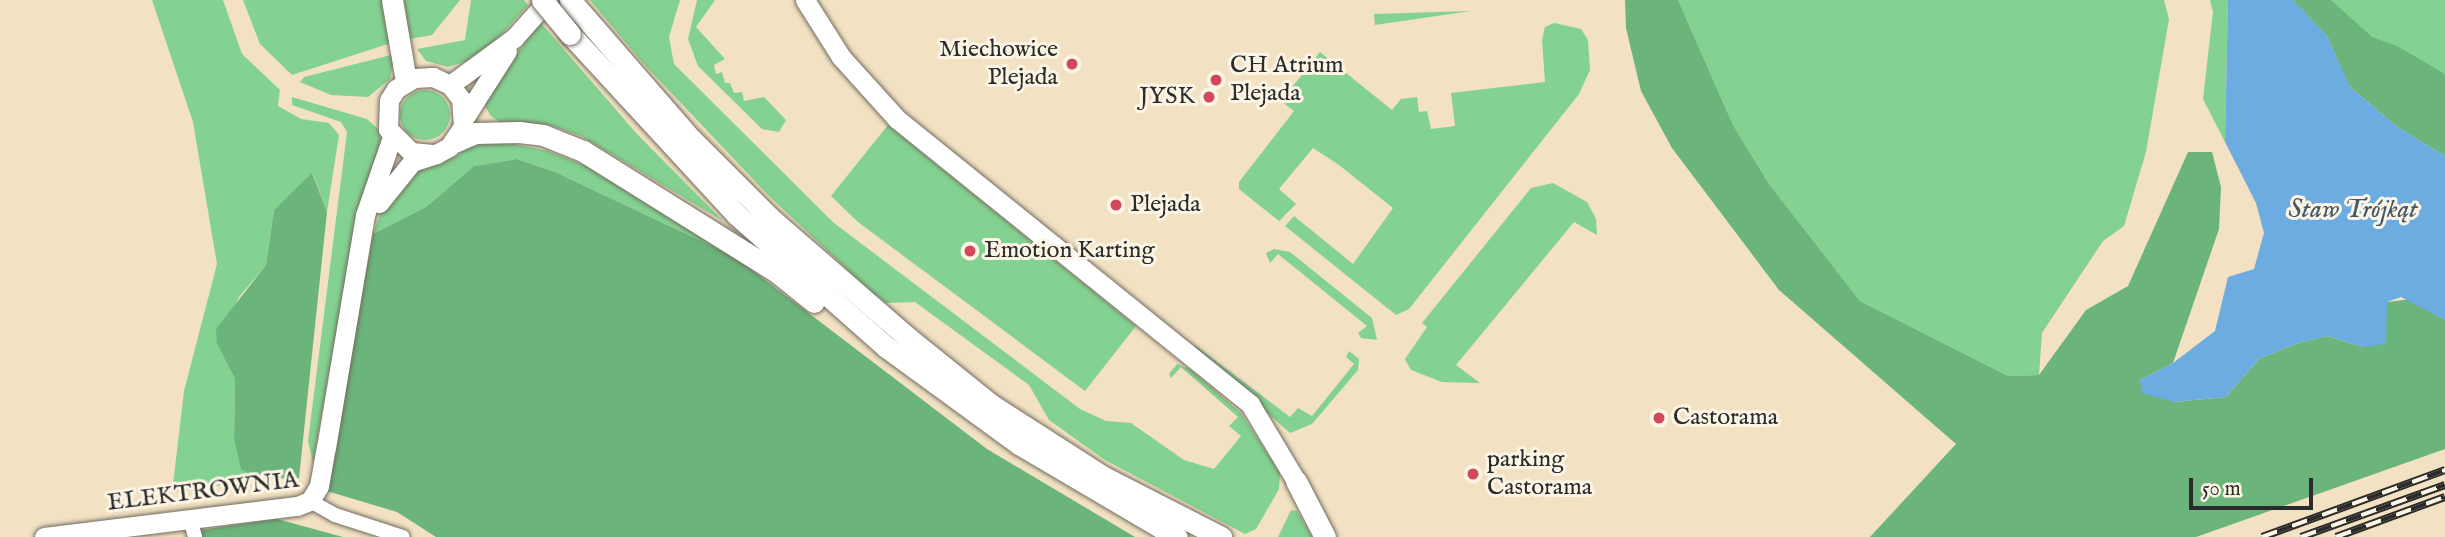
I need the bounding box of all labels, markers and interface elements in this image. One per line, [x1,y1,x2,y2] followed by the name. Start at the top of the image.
[939,36,1058,92] place label: Miechowice Plejada
[1230,52,1344,108] place label: CH Atrium Plejada
[1064,56,1080,72] marker: Miechowice Plejada
[1208,72,1224,88] marker: CH Atrium Plejada
[1139,83,1195,111] place label: JYSK
[1201,89,1217,105] marker: JYSK
[1130,191,1201,219] place label: Plejada
[2288,194,2418,226] water label: Staw Trójkąt
[1108,197,1124,213] marker: Plejada
[984,237,1154,265] place label: Emotion Karting
[962,243,978,259] marker: Emotion Karting
[1673,404,1778,432] place label: Castorama
[1651,410,1667,426] marker: Castorama
[1487,446,1592,502] place label: parking Castorama
[2193,463,2317,507] scale bar
[106,466,300,518] street label: ELEKTROWNIA
[1465,466,1481,482] marker: parking Castorama
[2202,476,2241,503] text: 50 m

